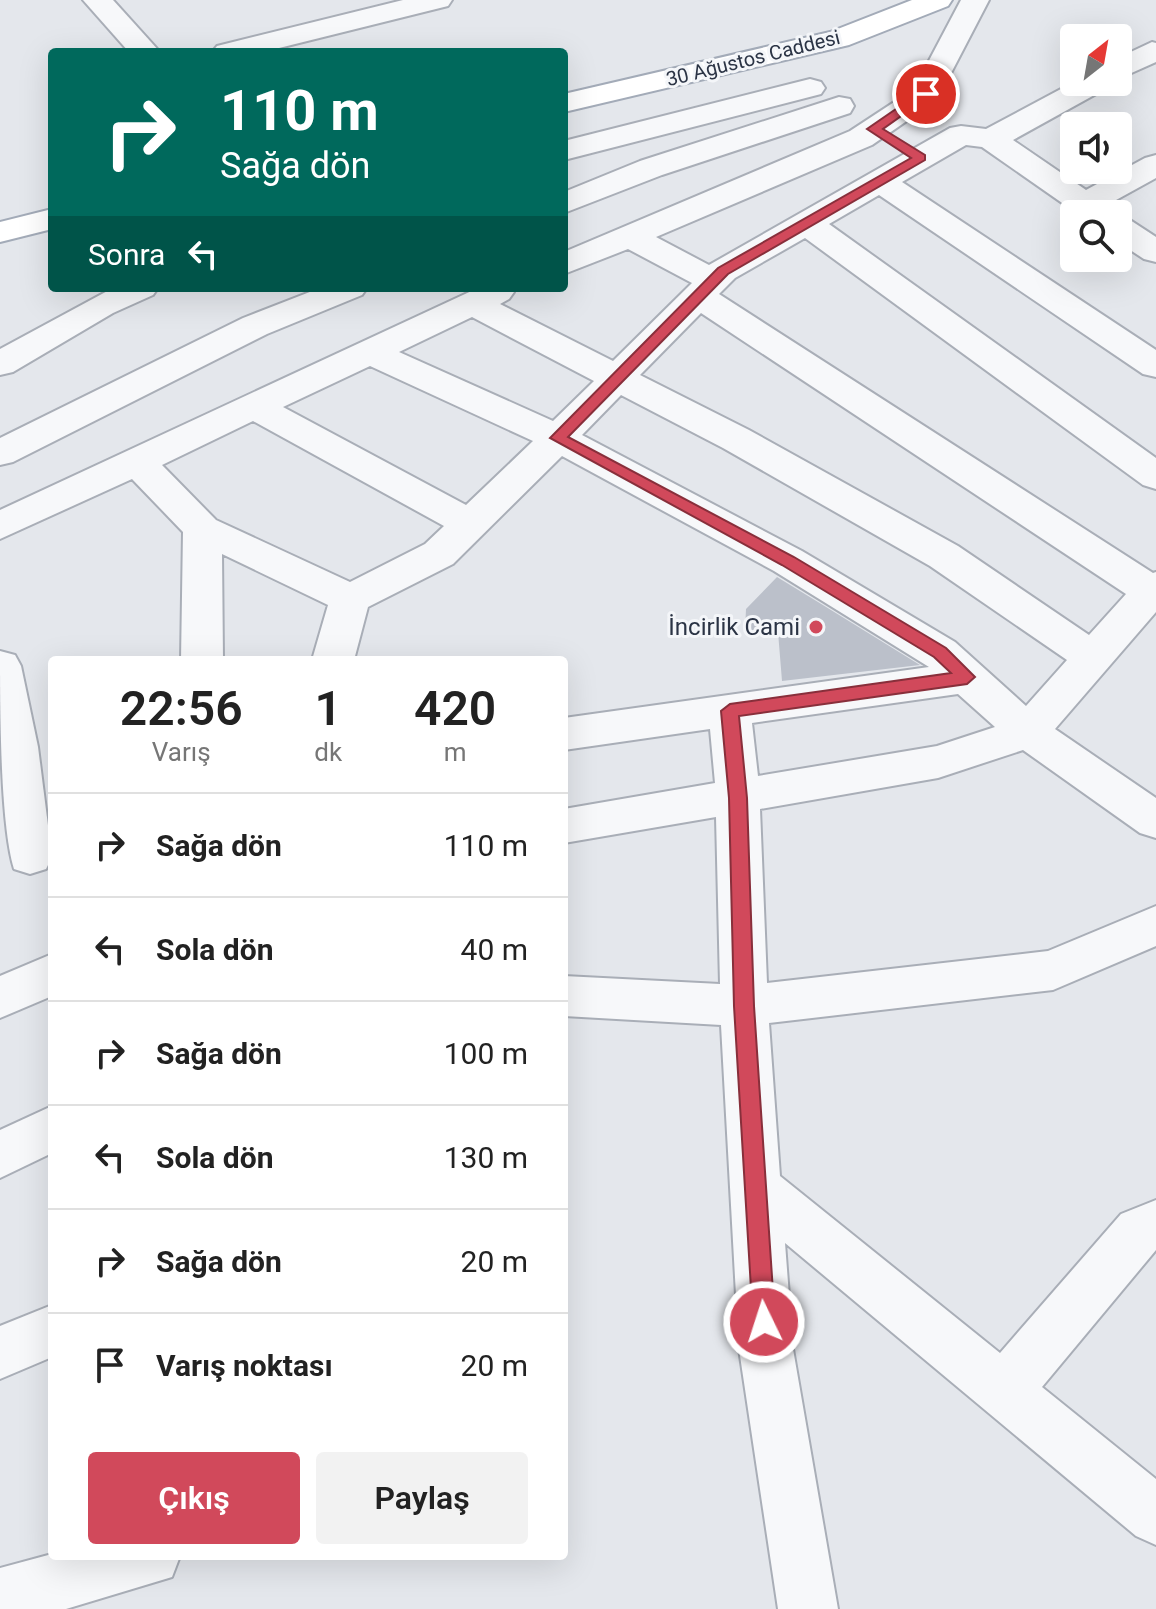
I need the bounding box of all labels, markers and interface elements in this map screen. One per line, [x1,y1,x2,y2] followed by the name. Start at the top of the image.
[1060,24,1132,96] north arrow
[1060,24,1132,272] map controls
[664,25,842,91] street label: 30 Ağustos Caddesi
[892,60,960,128] pin
[904,72,948,116] icon: arrive
[220,78,379,144] text: 110 m
[88,80,192,184] icon: right
[1060,112,1132,184] button: sound
[220,145,370,187] text: Sağa dön
[1060,200,1132,272] button: search
[181,232,225,276] icon: left
[88,237,165,272] text: Sonra
[668,613,800,641] place label: İncirlik Cami
[807,618,825,636] marker: İncirlik Cami
[120,680,243,737] text: 22:56
[315,680,342,737] text: 1
[414,680,496,737] text: 420
[152,737,211,767] text: Varış
[314,737,342,767] text: dk
[444,737,466,767] text: m
[88,823,132,867] icon: right
[156,828,282,863] text: Sağa dön
[444,828,528,863] text: 110 m
[88,927,132,971] icon: left
[156,932,274,967] text: Sola dön
[461,932,528,967] text: 40 m
[88,1031,132,1075] icon: right
[156,1036,282,1071] text: Sağa dön
[444,1036,528,1071] text: 100 m
[88,1135,132,1179] icon: left
[156,1140,274,1175] text: Sola dön
[444,1140,528,1175] text: 130 m
[88,1239,132,1283] icon: right
[156,1244,282,1279] text: Sağa dön
[461,1244,528,1279] text: 20 m
[722,1280,806,1364] position arrow
[88,1343,132,1387] icon: arrive
[156,1348,333,1383] text: Varış noktası
[461,1348,528,1383] text: 20 m
[88,1452,300,1544] button: Çıkış
[316,1452,528,1544] button: Paylaş

